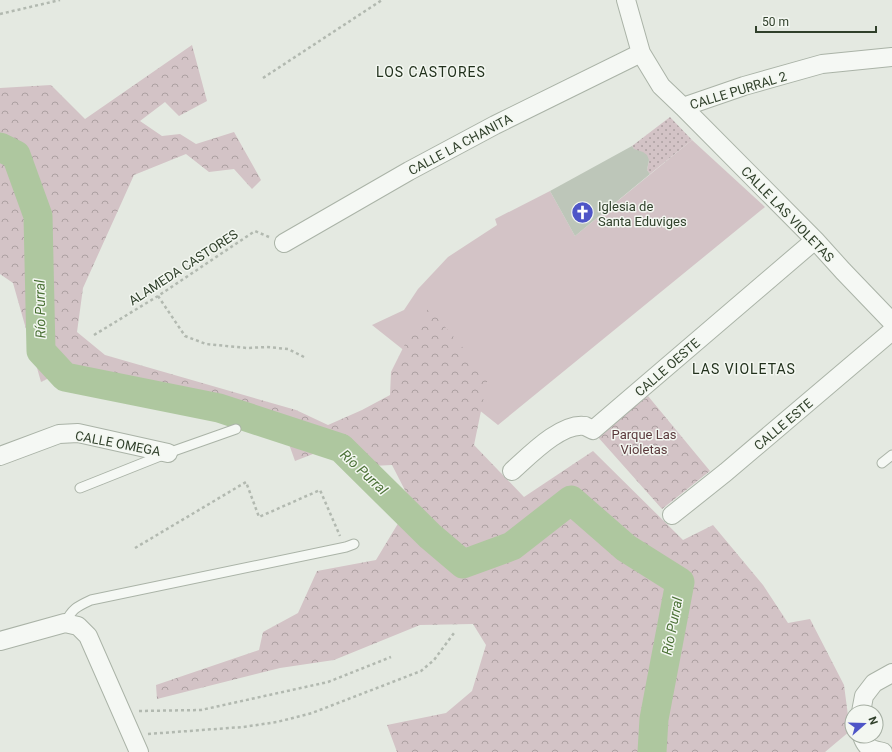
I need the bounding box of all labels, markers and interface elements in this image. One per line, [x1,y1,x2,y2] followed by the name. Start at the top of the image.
[756,8,876,34] scale bar
[762,15,789,29] text: 50 m
[376,64,486,80] district label: LOS CASTORES
[688,69,788,112] street label: CALLE PURRAL 2
[406,111,515,178] street label: CALLE LA CHANITA
[738,164,837,265] street label: CALLE LAS VIOLETAS
[598,199,687,229] place label: Iglesia de Santa Eduviges
[570,200,596,226] church icon: Iglesia de Santa Eduviges
[126,226,241,308] street label: ALAMEDA CASTORES
[31,279,49,338] water label: Río Purral
[632,335,703,400] street label: CALLE OESTE
[692,361,796,377] district label: LAS VIOLETAS
[751,396,816,453] street label: CALLE ESTE
[612,427,677,457] park label: Parque Las Violetas
[74,428,162,459] street label: CALLE OMEGA
[337,446,391,498] water label: Río Purral
[659,595,686,656] water label: Río Purral
[844,704,884,744] north arrow
[865,715,880,727] text: N

